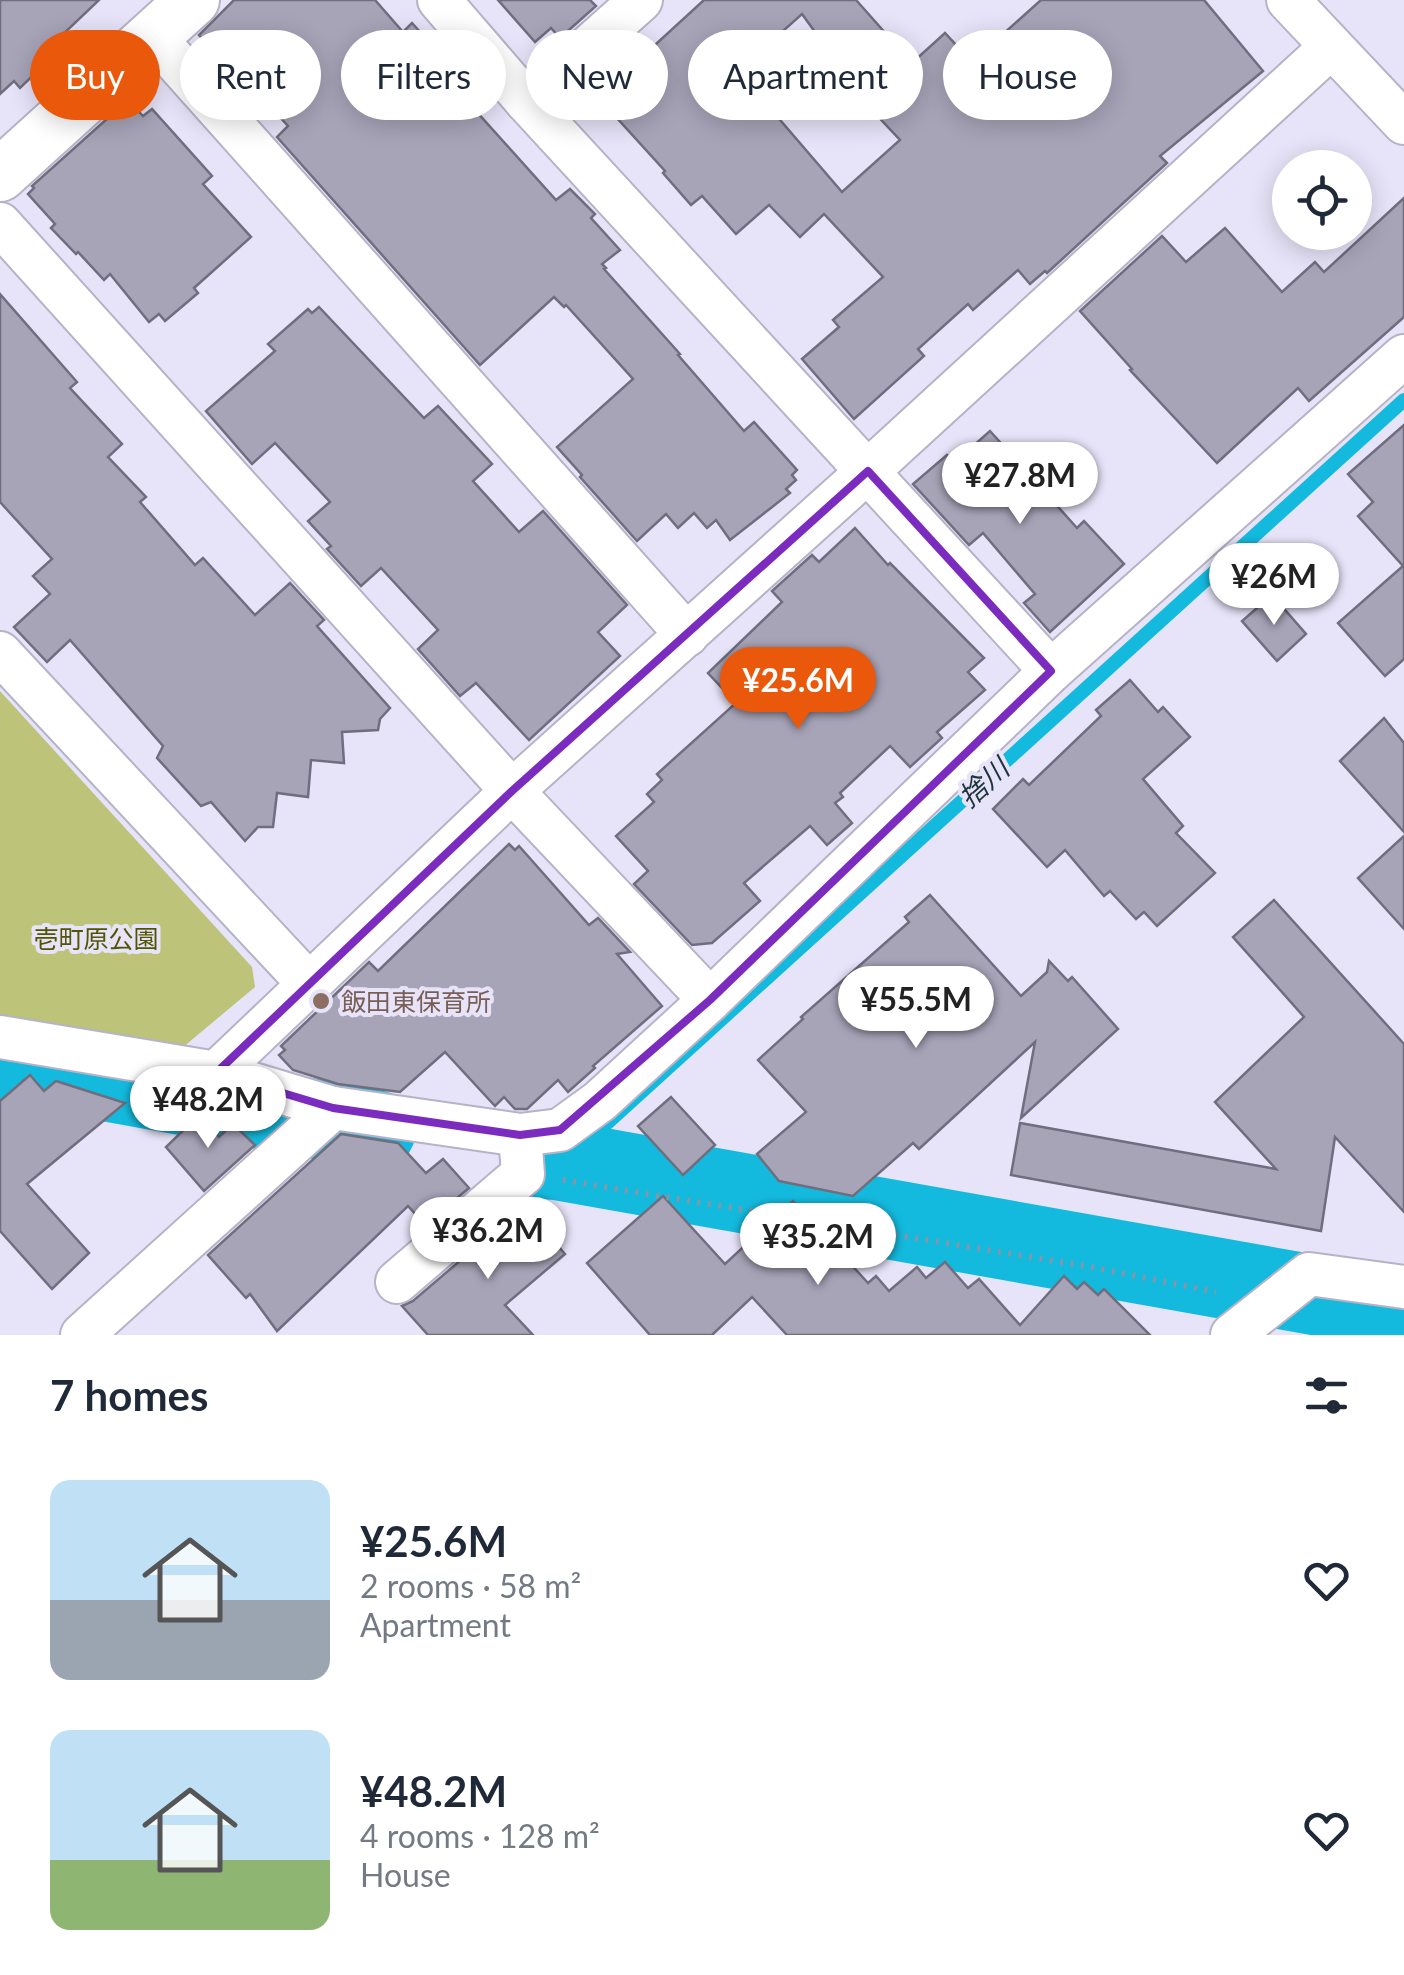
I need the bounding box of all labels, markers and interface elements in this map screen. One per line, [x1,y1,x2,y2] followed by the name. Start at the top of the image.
[30,30,160,120] chip: Buy
[180,30,321,120] chip: Rent
[341,30,506,120] chip: Filters
[526,30,668,120] chip: New
[688,30,923,120] chip: Apartment
[943,30,1112,120] chip: House
[1272,150,1372,250] map controls
[1272,150,1372,250] button: locate
[939,442,1101,527] pin: ¥27.8M
[964,455,1076,494] text: ¥27.8M
[1215,543,1333,628] pin: ¥26M
[1231,556,1317,595] text: ¥26M
[717,647,879,732] pin: ¥25.6M
[742,660,854,699] text: ¥25.6M
[951,749,1017,813] water label: 捨川
[33,923,159,953] park label: 壱町原公園
[835,966,997,1051] pin: ¥55.5M
[860,979,972,1018] text: ¥55.5M
[341,986,491,1016] place label: 飯田東保育所
[310,990,332,1012] marker: 飯田東保育所
[127,1066,289,1151] pin: ¥48.2M
[152,1079,264,1118] text: ¥48.2M
[407,1197,569,1282] pin: ¥36.2M
[737,1203,899,1288] pin: ¥35.2M
[432,1210,544,1249] text: ¥36.2M
[762,1216,874,1255] text: ¥35.2M
[1299,1368,1354,1423] icon: filters
[50,1370,208,1420] text: 7 homes
[360,1516,507,1566] text: ¥25.6M
[130,1520,250,1640] icon: home
[1299,1553,1354,1608] icon: heart
[360,1566,581,1605] text: 2 rooms · 58 m²
[360,1605,511,1644] text: Apartment
[360,1766,507,1816] text: ¥48.2M
[130,1770,250,1890] icon: home
[1299,1803,1354,1858] icon: heart
[360,1816,600,1855] text: 4 rooms · 128 m²
[360,1855,451,1894] text: House

